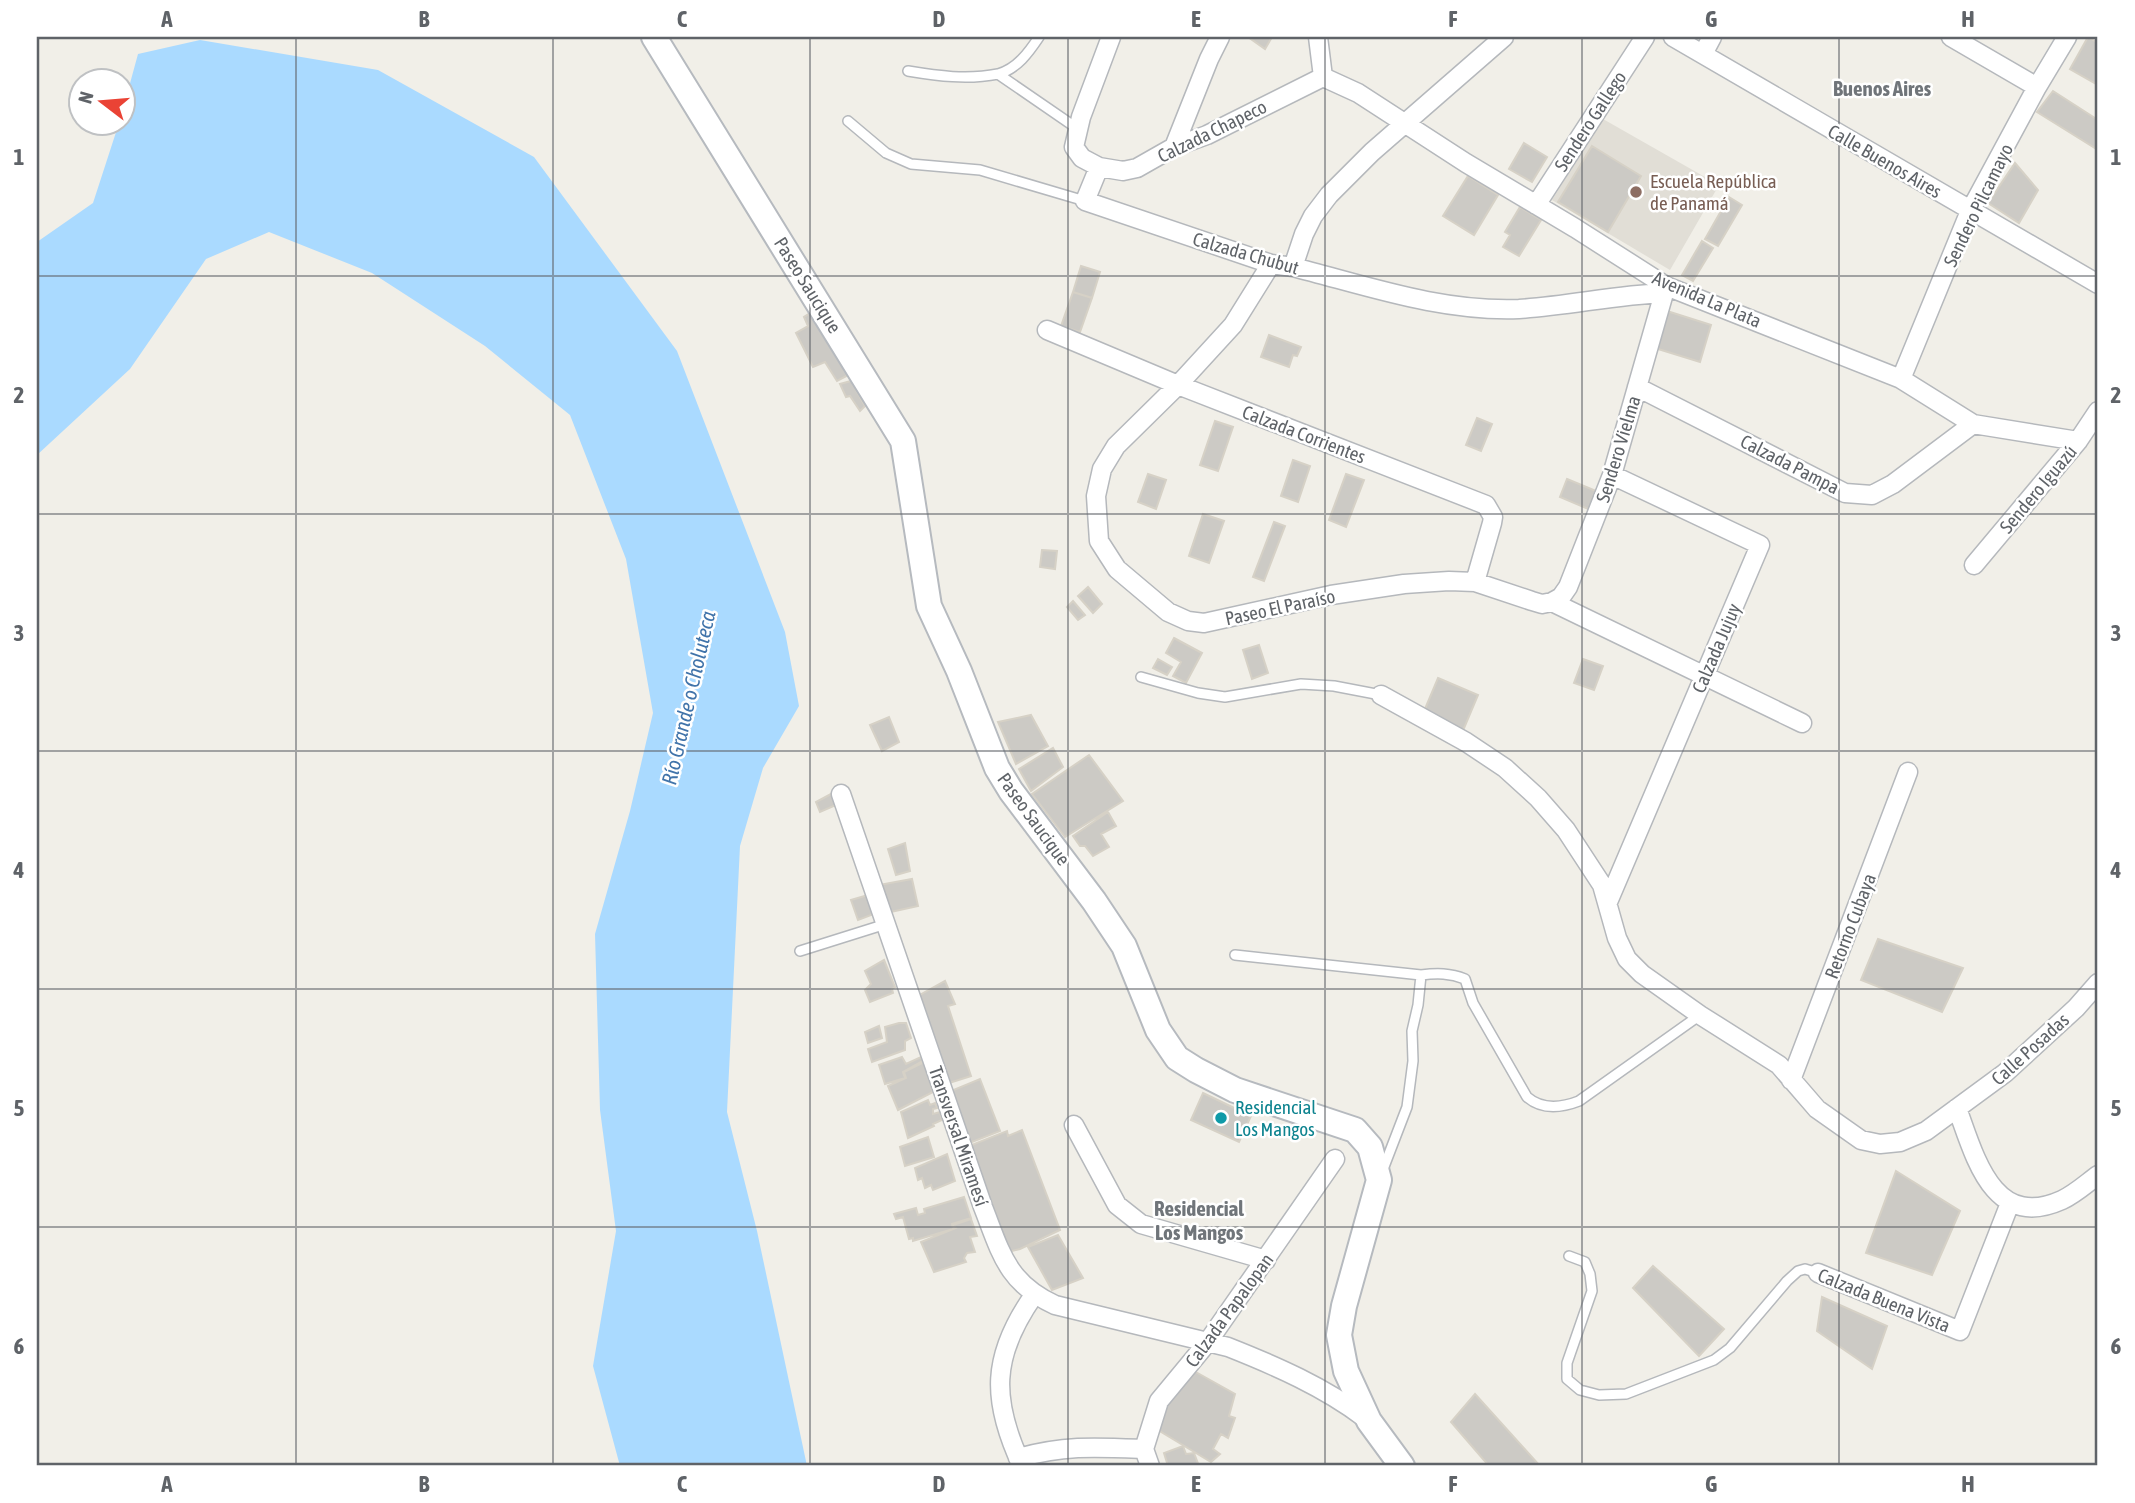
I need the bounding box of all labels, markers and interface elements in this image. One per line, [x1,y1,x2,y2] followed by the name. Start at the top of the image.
[160,6,173,32] text: A
[419,6,430,32] text: B
[677,6,688,32] text: C
[933,6,946,32] text: D
[1191,6,1201,32] text: E
[1448,6,1458,32] text: F
[1705,6,1717,32] text: G
[1961,6,1975,32] text: H
[66,66,136,136] north arrow
[1550,67,1631,175] street label: Sendero Gallego
[1833,76,1932,100] district label: Buenos Aires
[74,89,98,106] text: N
[1154,95,1270,167] street label: Calzada Chapeco
[1824,120,1946,203] street label: Calle Buenos Aires
[1939,140,2017,270] street label: Sendero Pilcamayo
[14,144,25,170] text: 1
[2111,144,2122,170] text: 1
[1650,170,1777,214] place label: Escuela República de Panamá
[1628,184,1644,200] marker: Escuela República de Panamá
[1191,227,1301,279] street label: Calzada Chubut
[770,233,846,337] street label: Paseo Saucique
[1649,266,1765,332] street label: Avenida La Plata
[14,382,24,408] text: 2
[2111,382,2121,408] text: 2
[1591,393,1645,505] street label: Sendero Vielma
[1239,400,1369,468] street label: Calzada Corrientes
[1737,430,1843,498] street label: Calzada Pampa
[1995,441,2081,537] street label: Sendero Iguazú
[1223,585,1337,629] street label: Paseo El Paraíso
[1687,600,1745,696] street label: Calzada Jujuy
[656,608,720,787] water label: Río Grande o Choluteca
[14,620,24,646] text: 3
[2111,620,2121,646] text: 3
[993,769,1075,869] street label: Paseo Saucique
[13,857,25,883] text: 4
[2110,857,2122,883] text: 4
[1820,870,1880,982] street label: Retorno Cubaya
[1987,1008,2073,1090] street label: Calle Posadas
[925,1063,993,1209] street label: Transversal Miramesí
[14,1095,25,1121] text: 5
[2111,1095,2122,1121] text: 5
[1235,1096,1316,1140] place label: Residencial Los Mangos
[1213,1110,1229,1126] marker: Residencial Los Mangos
[1154,1196,1244,1244] district label: Residencial Los Mangos
[1180,1249,1278,1371] street label: Calzada Papalopan
[1815,1263,1953,1337] street label: Calzada Buena Vista
[14,1333,25,1359] text: 6
[2111,1333,2122,1359] text: 6
[160,1471,173,1497] text: A
[419,1471,430,1497] text: B
[677,1471,688,1497] text: C
[933,1471,946,1497] text: D
[1191,1471,1201,1497] text: E
[1448,1471,1458,1497] text: F
[1705,1471,1717,1497] text: G
[1961,1471,1975,1497] text: H

